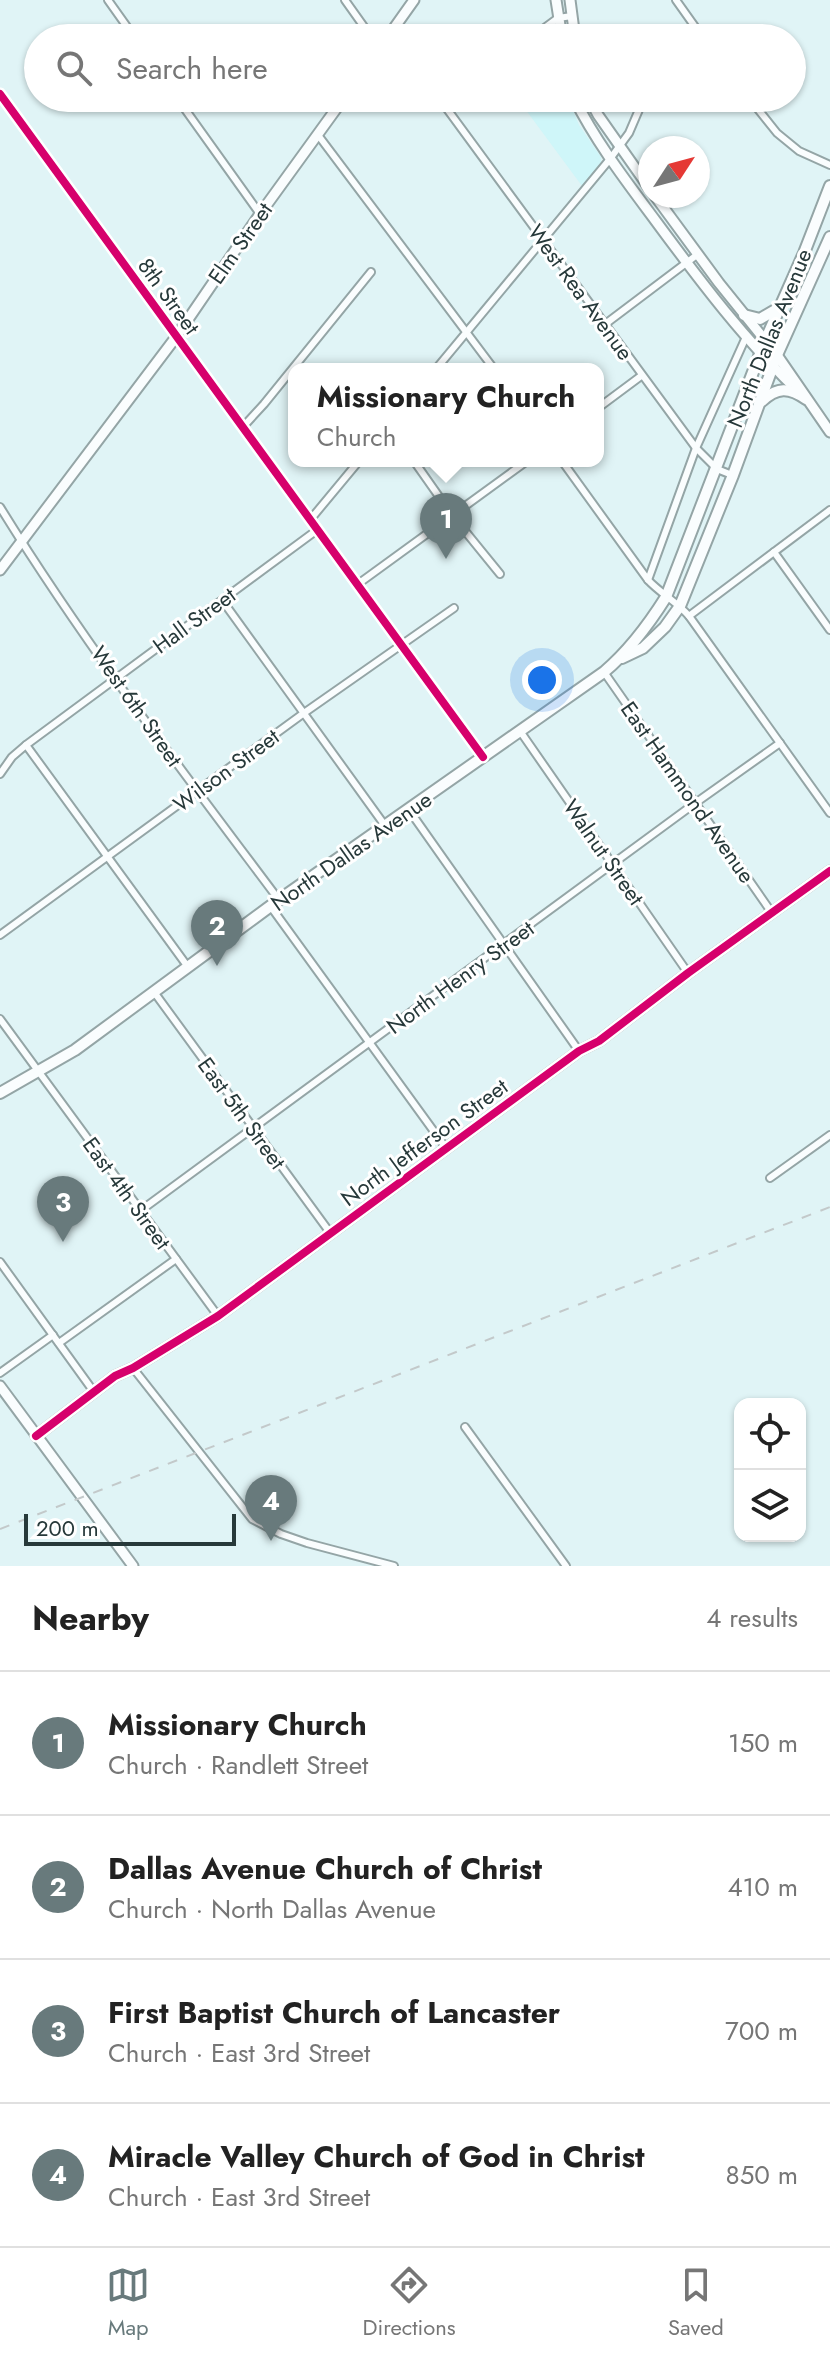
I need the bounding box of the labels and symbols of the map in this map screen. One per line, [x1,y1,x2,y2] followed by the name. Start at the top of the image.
[638,136,710,208] north arrow
[200,195,280,290] street label: Elm Street
[521,217,641,367] street label: West Rea Avenue
[719,244,819,432] street label: North Dallas Avenue
[130,251,208,342] street label: 8th Street
[420,493,472,559] pin: 1
[146,579,243,661] street label: Hall Street
[84,639,191,773] street label: West 6th Street
[522,660,562,700] your location
[613,695,763,889] street label: East Hammond Avenue
[166,720,286,819] street label: Wilson Street
[264,783,438,919] street label: North Dallas Avenue
[556,793,653,912] street label: Walnut Street
[191,900,243,966] pin: 2
[380,912,541,1042] street label: North Henry Street
[190,1050,294,1176] street label: East 5th Street
[334,1070,515,1214] street label: North Jefferson Street
[75,1130,179,1256] street label: East 4th Street
[37,1176,89,1242] pin: 3
[245,1475,297,1541] pin: 4
[24,1510,236,1546] scale bar

